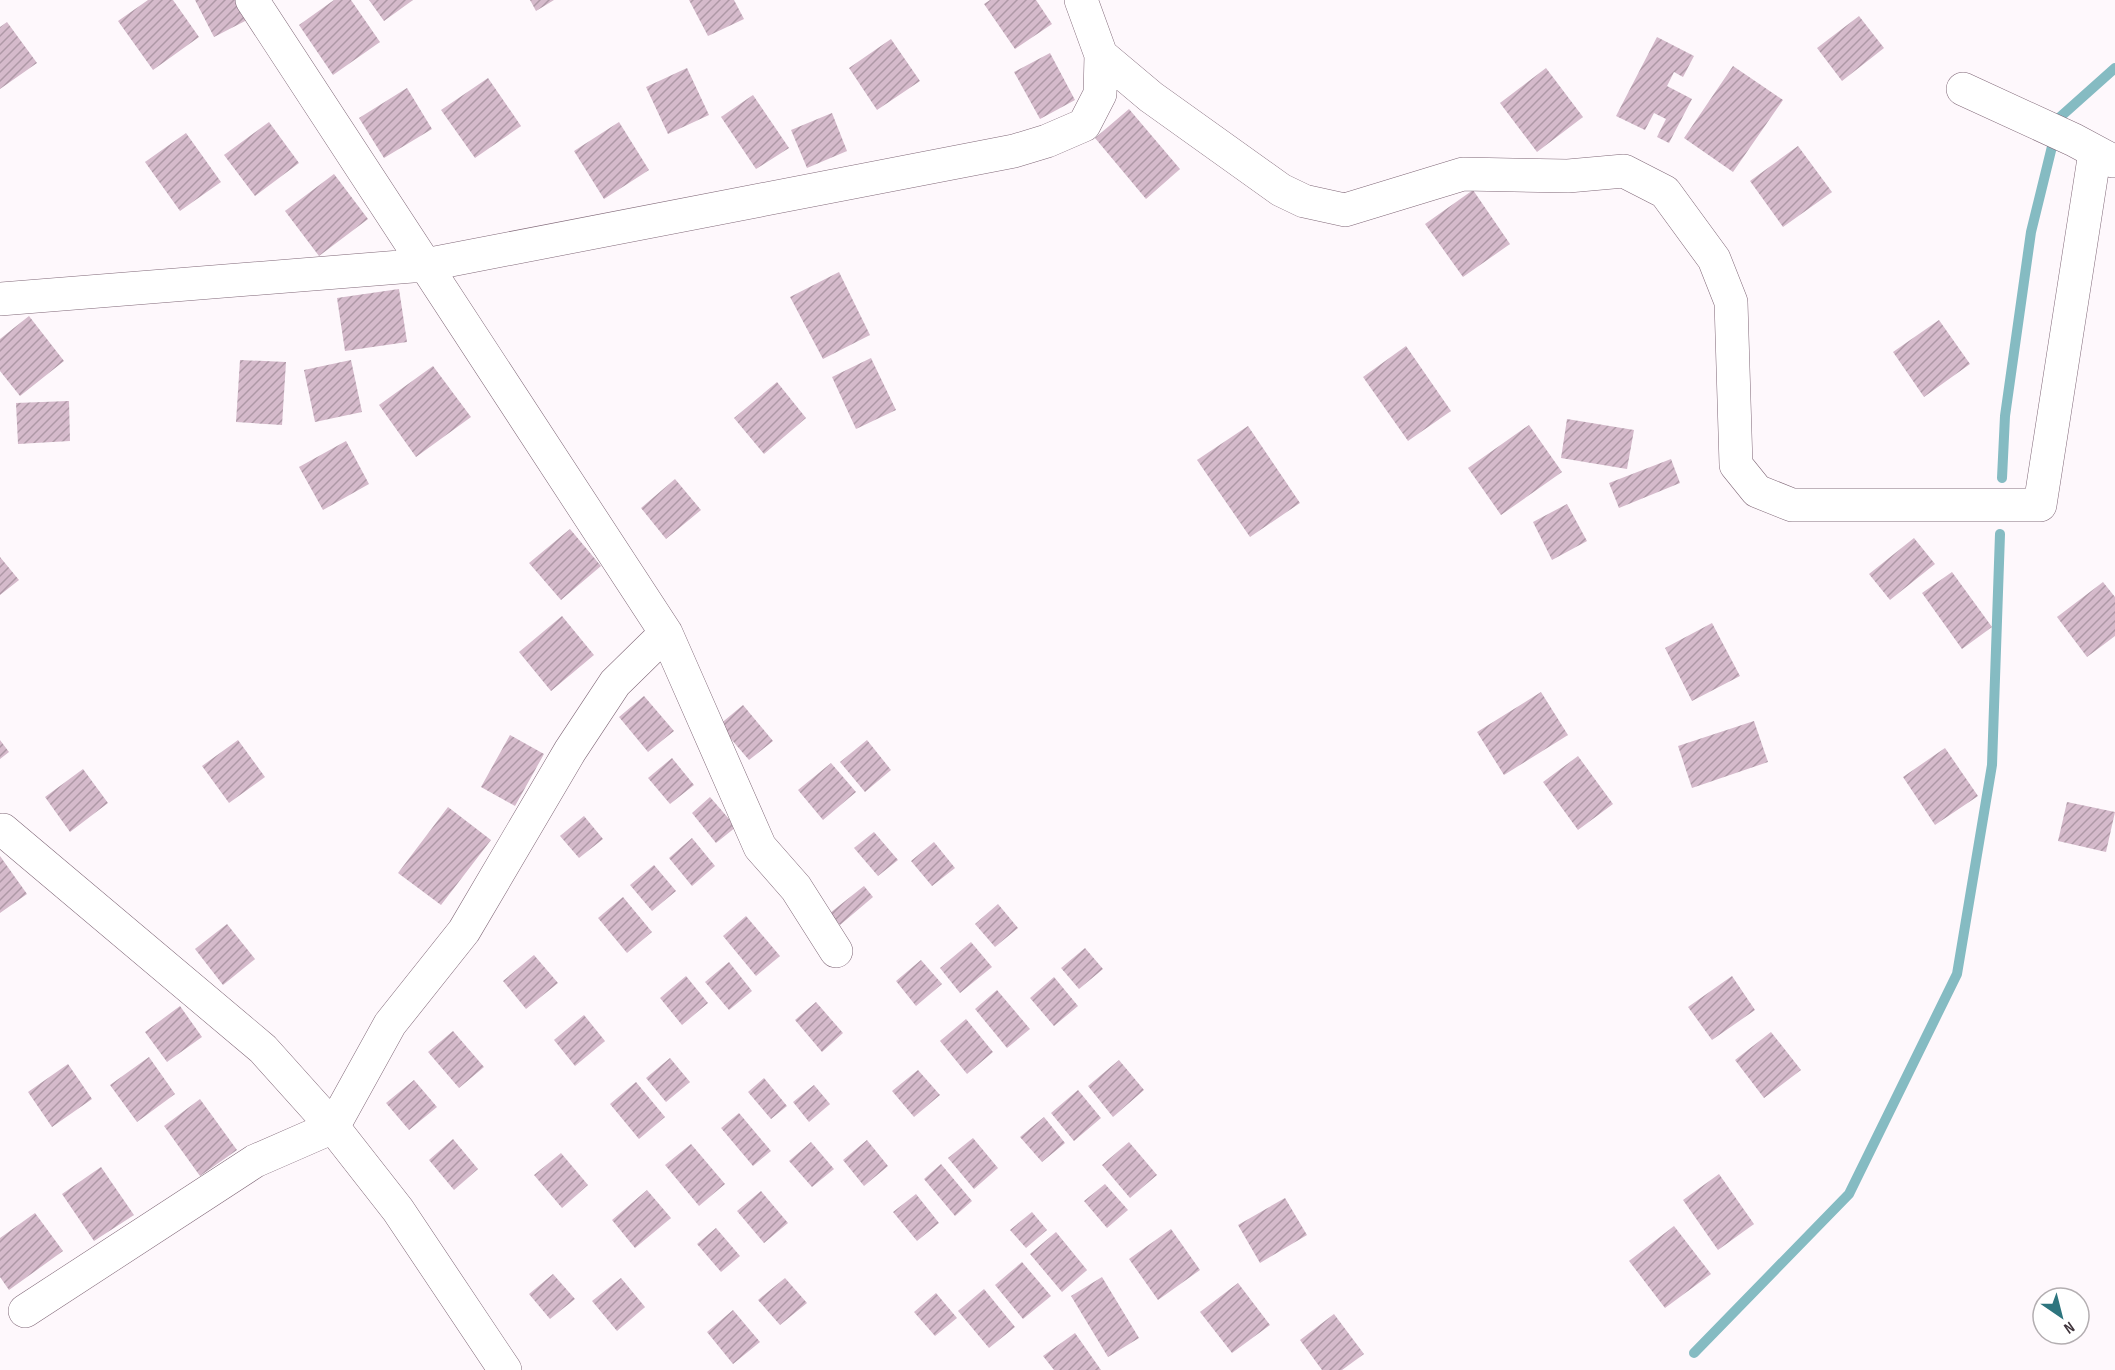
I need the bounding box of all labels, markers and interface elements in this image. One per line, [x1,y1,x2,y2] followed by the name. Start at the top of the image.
[2031,1286,2091,1346] north arrow
[2060,1317,2078,1337] text: N

